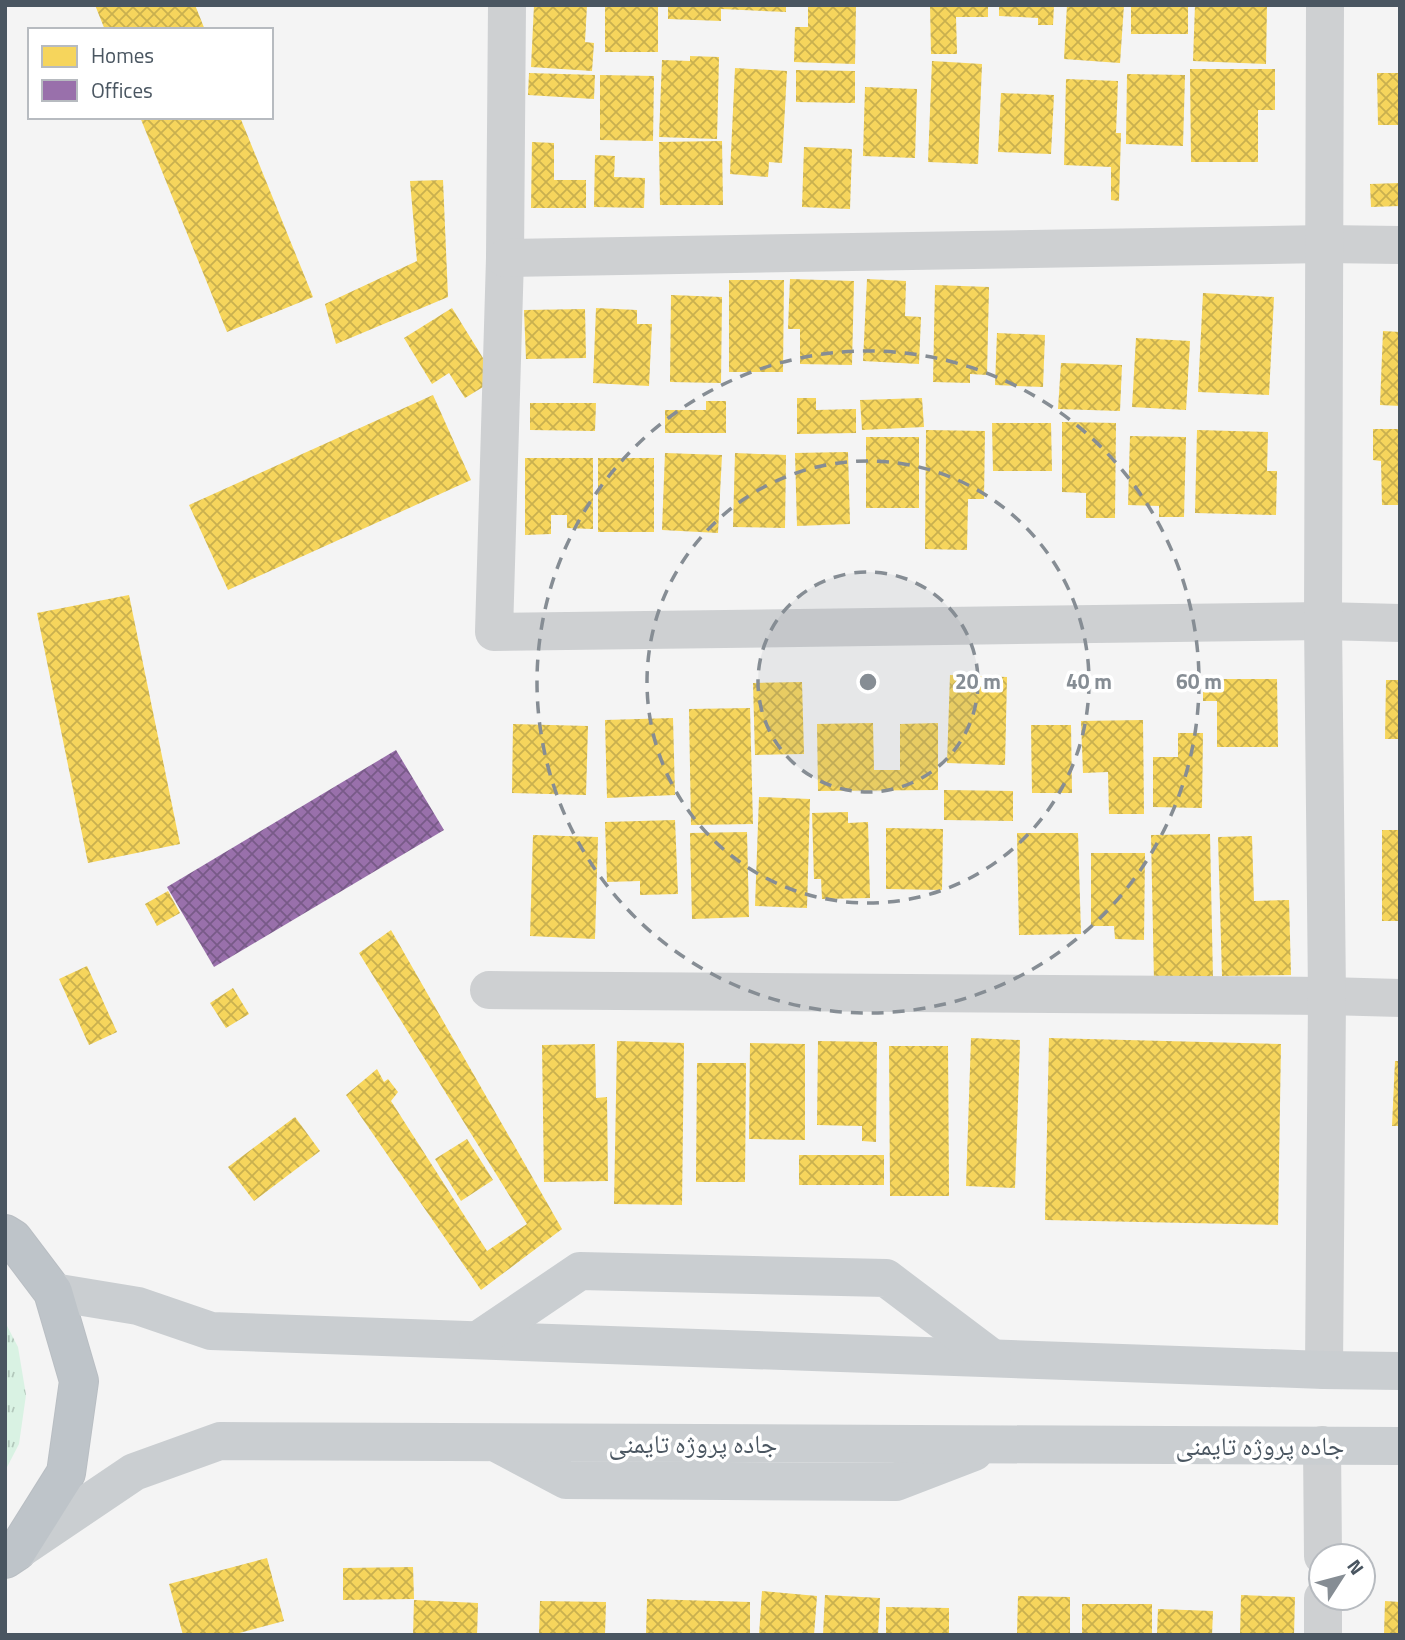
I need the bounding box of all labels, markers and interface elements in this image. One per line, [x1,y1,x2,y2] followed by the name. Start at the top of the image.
[28,28,273,119] legend
[91,39,154,71] text: Homes
[91,74,153,106] text: Offices
[955,665,1001,697] text: 20 m
[1066,665,1112,697] text: 40 m
[1176,665,1222,697] text: 60 m
[856,670,880,694] centre of rings
[609,1424,777,1463] street label: جاده پروژه تایمنی
[1176,1426,1344,1465] street label: جاده پروژه تایمنی
[1307,1542,1377,1612] north arrow
[1341,1553,1372,1581] text: N

